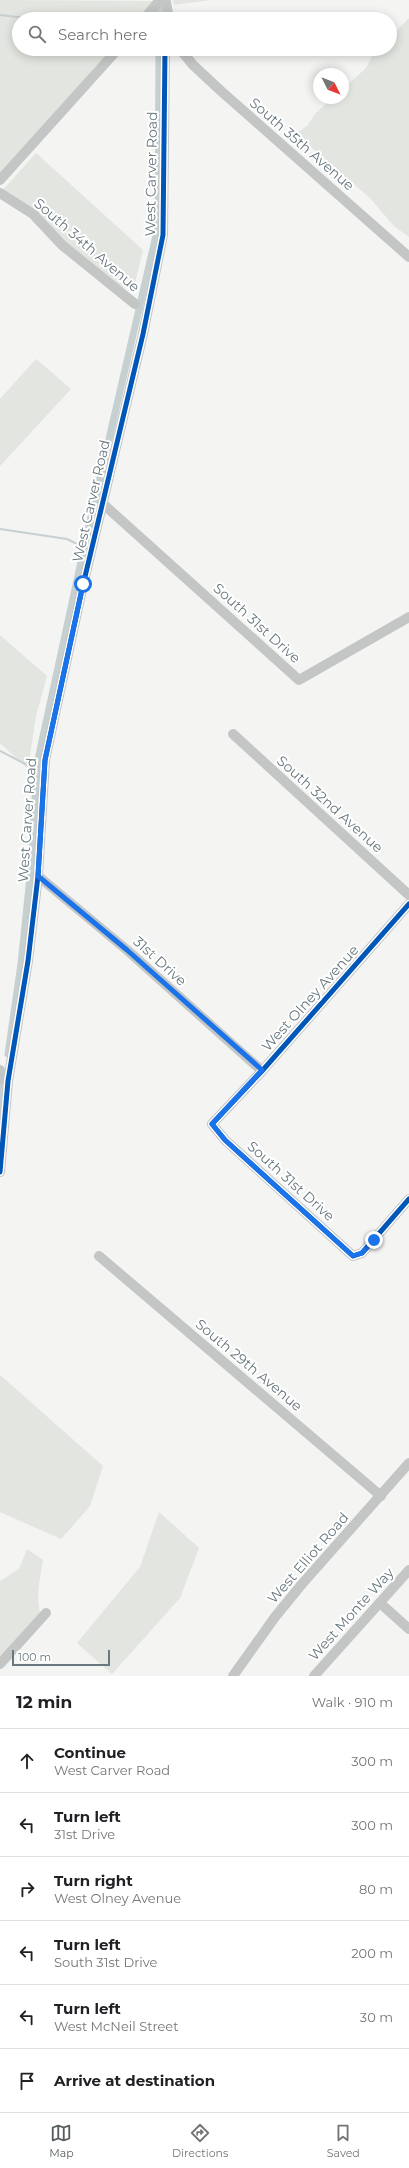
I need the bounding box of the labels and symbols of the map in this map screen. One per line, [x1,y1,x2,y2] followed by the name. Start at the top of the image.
[313,68,349,104] north arrow
[246,94,358,194] street label: South 35th Avenue
[141,111,161,237] street label: West Carver Road
[30,194,144,296] street label: South 34th Avenue
[68,438,114,564] street label: West Carver Road
[74,575,92,593] route start
[210,579,304,667] street label: South 31st Drive
[273,752,387,856] street label: South 32nd Avenue
[14,757,40,883] street label: West Carver Road
[130,932,190,990] street label: 31st Drive
[258,941,362,1055] street label: West Olney Avenue
[244,1137,338,1225] street label: South 31st Drive
[365,1231,383,1249] route end
[192,1315,306,1415] street label: South 29th Avenue
[264,1509,352,1607] street label: West Elliot Road
[305,1563,398,1664] street label: West Monte Way
[12,1648,110,1667] scale bar

